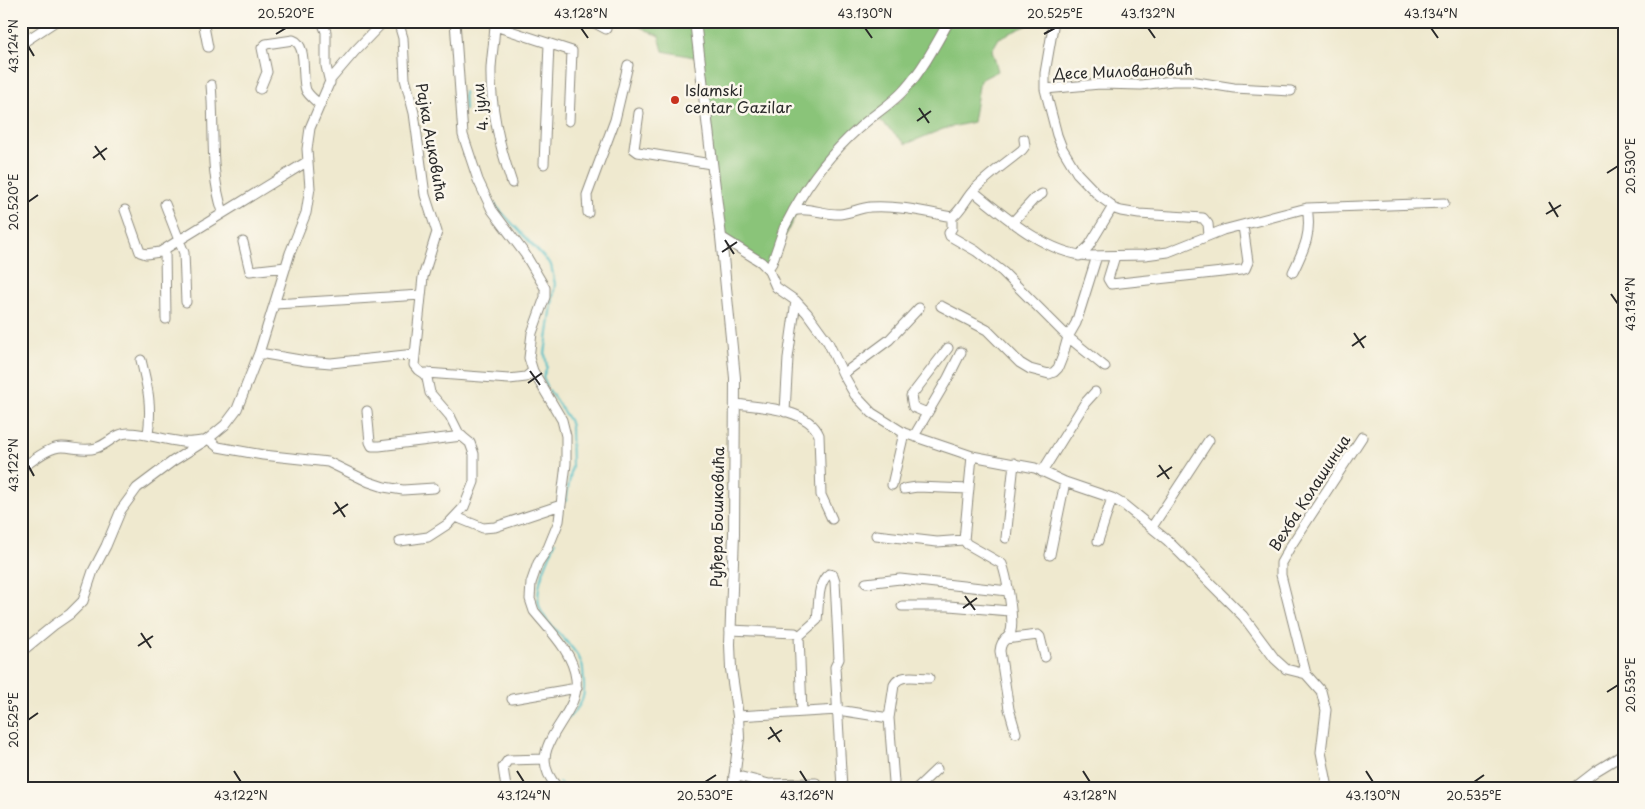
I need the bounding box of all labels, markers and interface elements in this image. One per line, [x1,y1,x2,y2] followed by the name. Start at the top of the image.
[258,4,314,22] text: 20.520°E
[554,4,608,22] text: 43.128°N
[838,4,893,22] text: 43.130°N
[1027,4,1083,22] text: 20.525°E
[1121,4,1175,22] text: 43.132°N
[1404,4,1458,22] text: 43.134°N
[4,19,22,73] text: 43.124°N
[1052,57,1193,84] street label: Десе Миловановић
[685,78,792,118] place label: Islamski centar Gazilar
[411,81,454,203] street label: Рајка Ацковића
[466,82,493,132] street label: 4. јули
[669,94,681,106] marker: Islamski centar Gazilar
[1621,138,1639,194] text: 20.530°E
[4,174,22,230] text: 20.520°E
[1621,277,1639,331] text: 43.134°N
[1262,429,1356,555] street label: Вехба Колашинца
[4,438,22,492] text: 43.122°N
[704,446,729,588] street label: Руђера Бошковића
[1621,657,1639,713] text: 20.535°E
[4,692,22,748] text: 20.525°E
[214,786,268,804] text: 43.122°N
[497,786,551,804] text: 43.124°N
[677,786,733,804] text: 20.530°E
[780,786,834,804] text: 43.126°N
[1063,786,1117,804] text: 43.128°N
[1346,786,1401,804] text: 43.130°N
[1446,786,1502,804] text: 20.535°E

